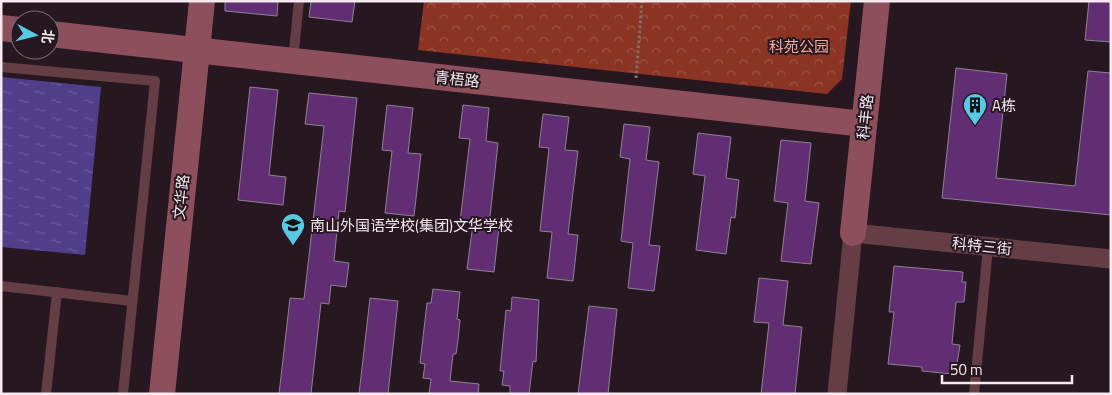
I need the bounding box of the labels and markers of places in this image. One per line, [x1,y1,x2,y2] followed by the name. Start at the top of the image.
[962,92,988,126] building icon: A栋
[992,94,1016,117] place label: A栋
[280,212,306,246] school or university icon: 南山外国语学校(集团)文华学校
[310,214,513,237] place label: 南山外国语学校(集团)文华学校

